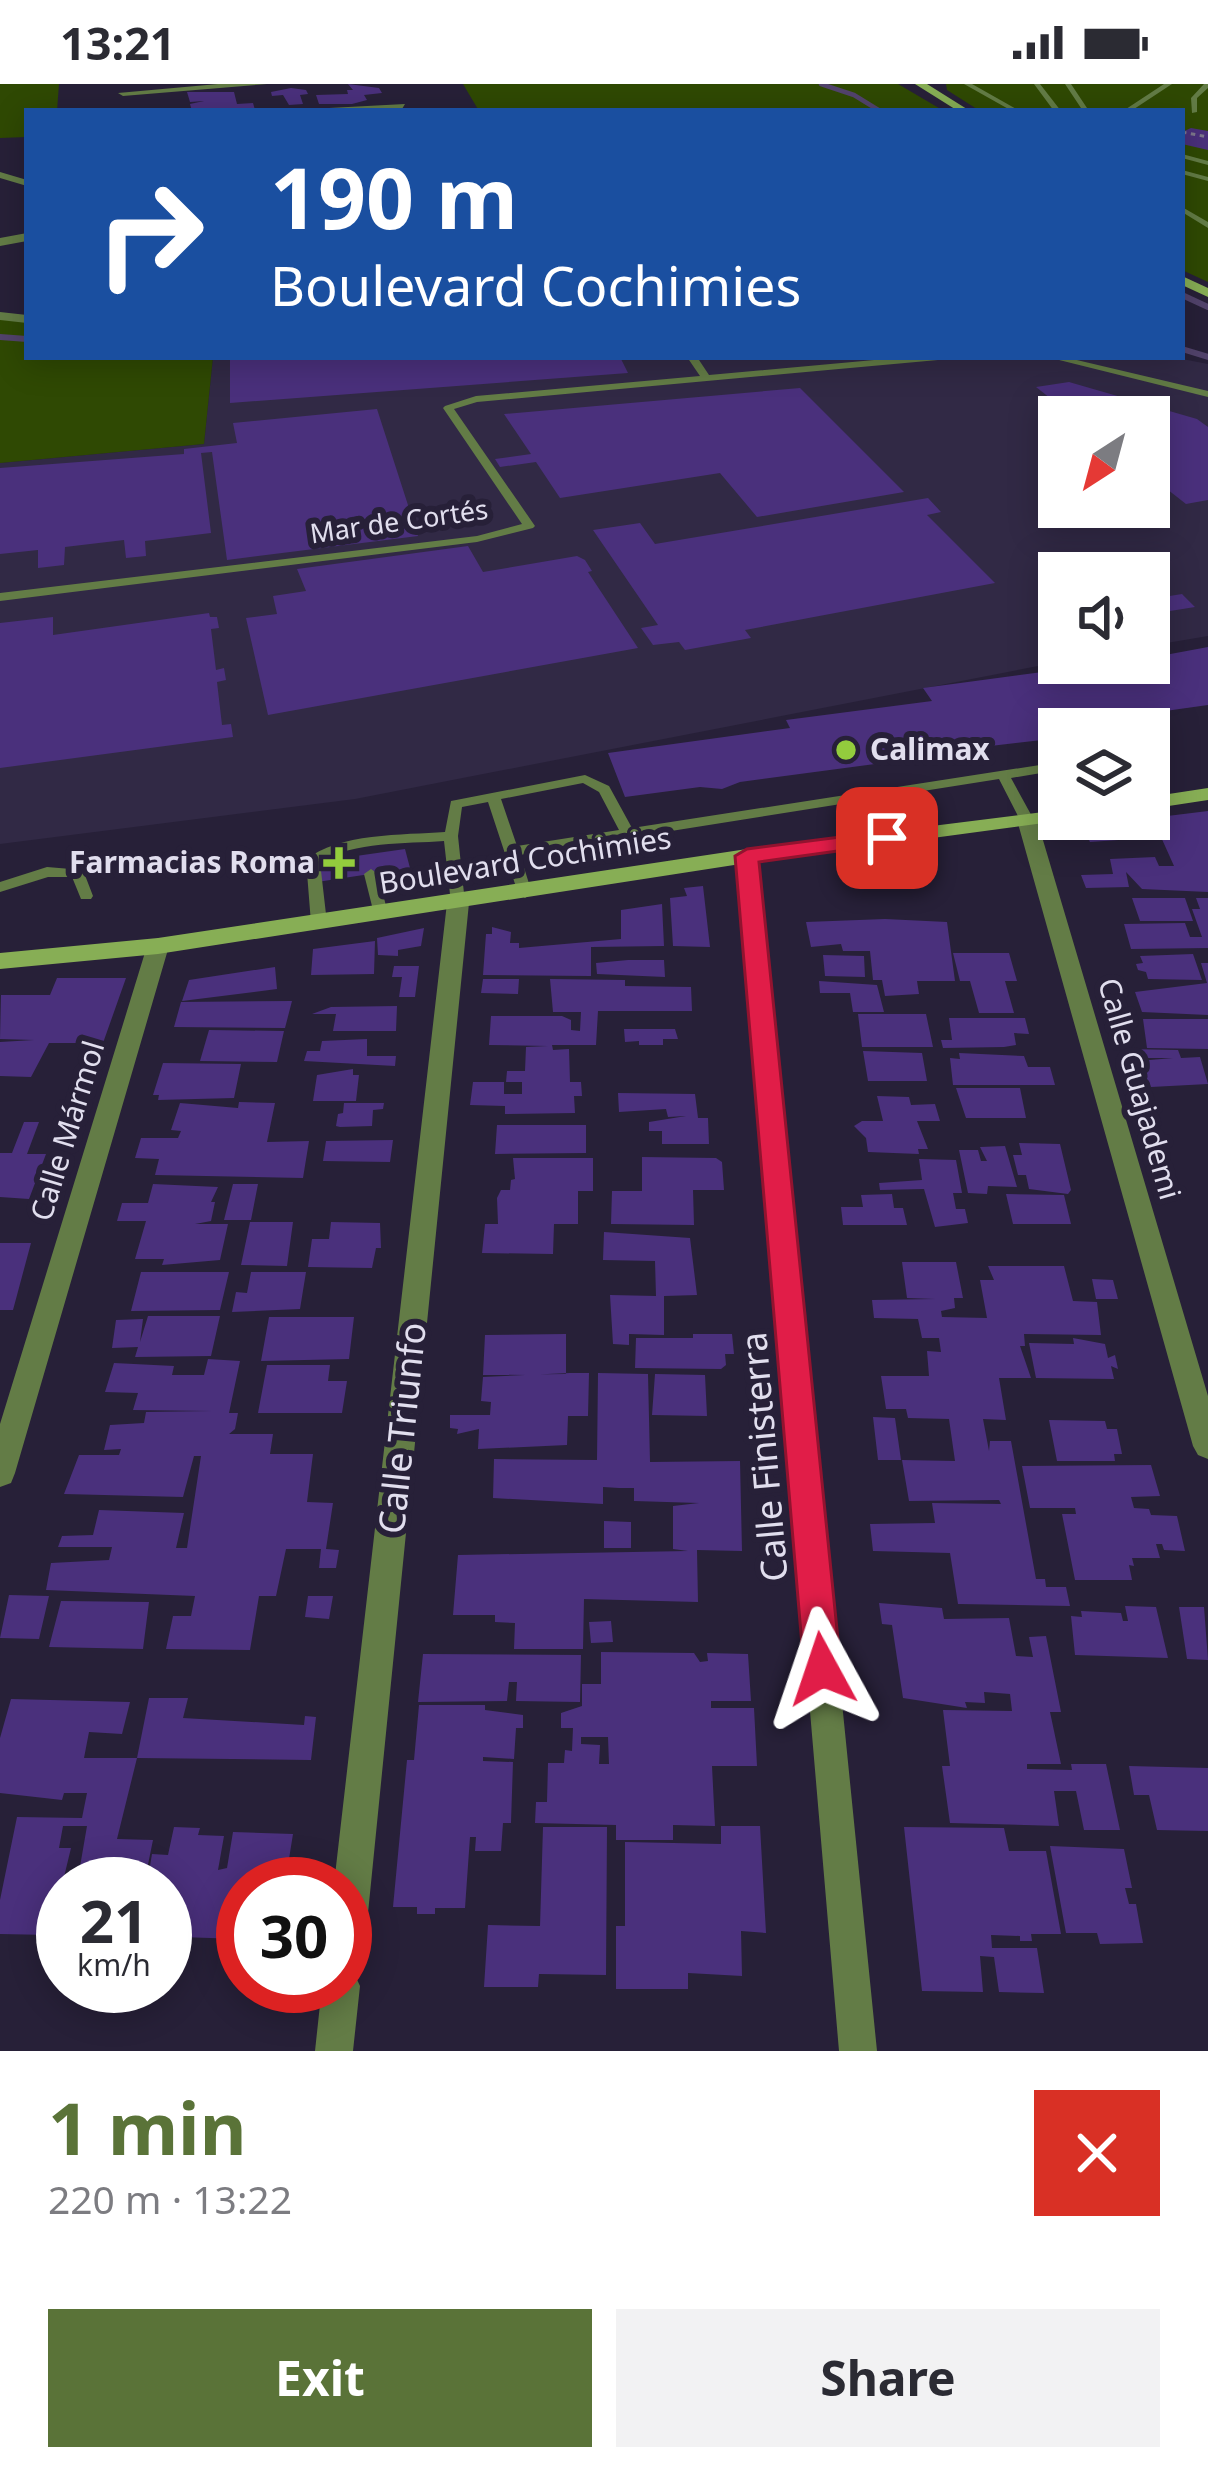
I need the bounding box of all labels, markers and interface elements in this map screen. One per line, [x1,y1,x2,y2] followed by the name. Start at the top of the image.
[60,12,176,73] text: 13:21
[270,139,518,254] text: 190 m
[72,156,228,312] icon: right
[270,248,801,322] text: Boulevard Cochimies
[1038,396,1170,528] north arrow
[1038,396,1170,840] map controls
[308,490,490,551] street label: Mar de Cortés
[1038,552,1170,684] button: sound
[1038,708,1170,840] button: layers
[870,728,990,769] place label: Calimax
[833,737,859,763] marker: Calimax
[836,787,938,889] pin
[854,805,920,871] icon: arrive
[376,816,674,903] street label: Boulevard Cochimies
[69,841,315,882] place label: Farmacias Roma
[326,850,352,876] marker: Farmacias Roma
[1089,973,1192,1204] street label: Calle Guajademi
[20,1035,113,1226] street label: Calle Mármol
[366,1320,437,1536] street label: Calle Triunfo
[728,1330,799,1584] street label: Calle Finisterra
[759,1606,885,1732] position arrow
[216,1857,372,2013] speed limit sign: 30
[80,1879,148,1961] text: 21
[77,1944,151,1985] text: km/h
[48,2078,246,2176] text: 1 min
[1034,2090,1160,2216] button: close
[48,2172,292,2225] text: 220 m · 13:22
[48,2309,592,2447] button: Exit
[616,2309,1160,2447] button: Share

